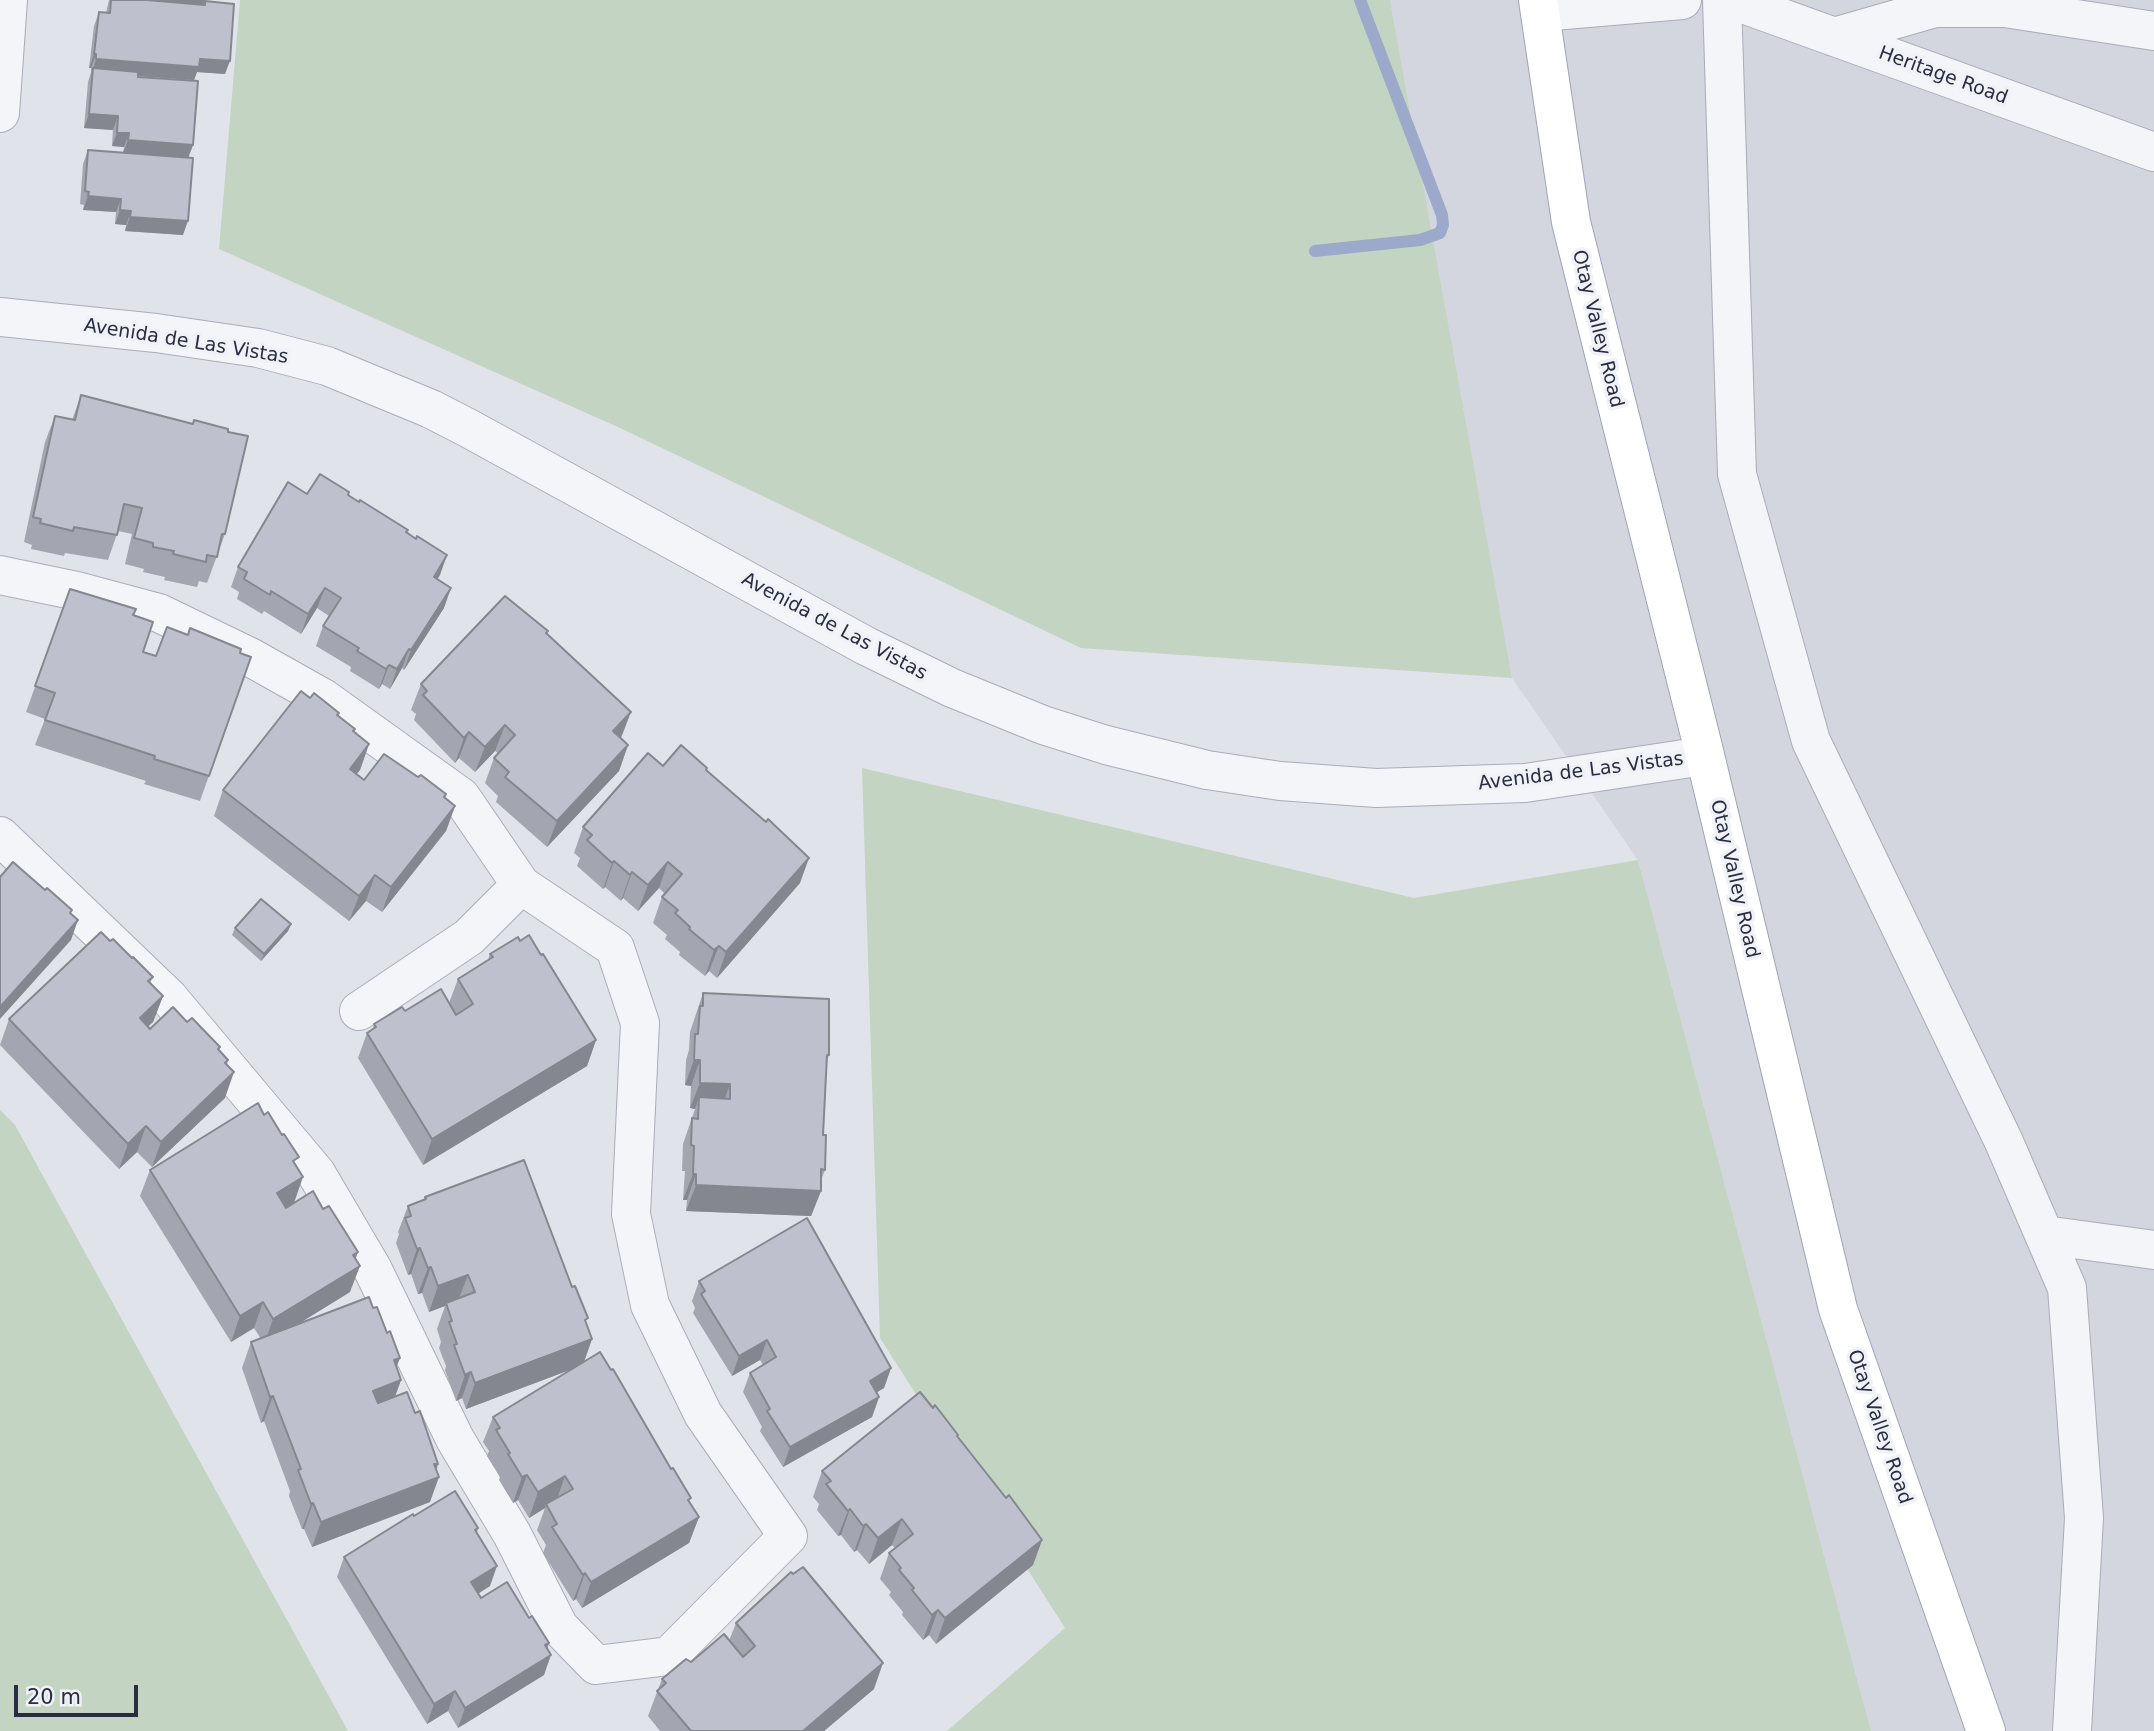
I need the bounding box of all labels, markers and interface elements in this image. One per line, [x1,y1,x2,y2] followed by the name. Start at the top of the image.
[1875,42,2011,110] street label: Heritage Road
[1566,248,1628,410] street label: Otay Valley Road
[82,315,290,369] street label: Avenida de Las Vistas
[737,568,931,686] street label: Avenida de Las Vistas
[1477,748,1685,796] street label: Avenida de Las Vistas
[1705,798,1763,960] street label: Otay Valley Road
[1842,1347,1916,1507] street label: Otay Valley Road
[18,1672,142,1716] scale bar
[27,1685,81,1709] text: 20 m

